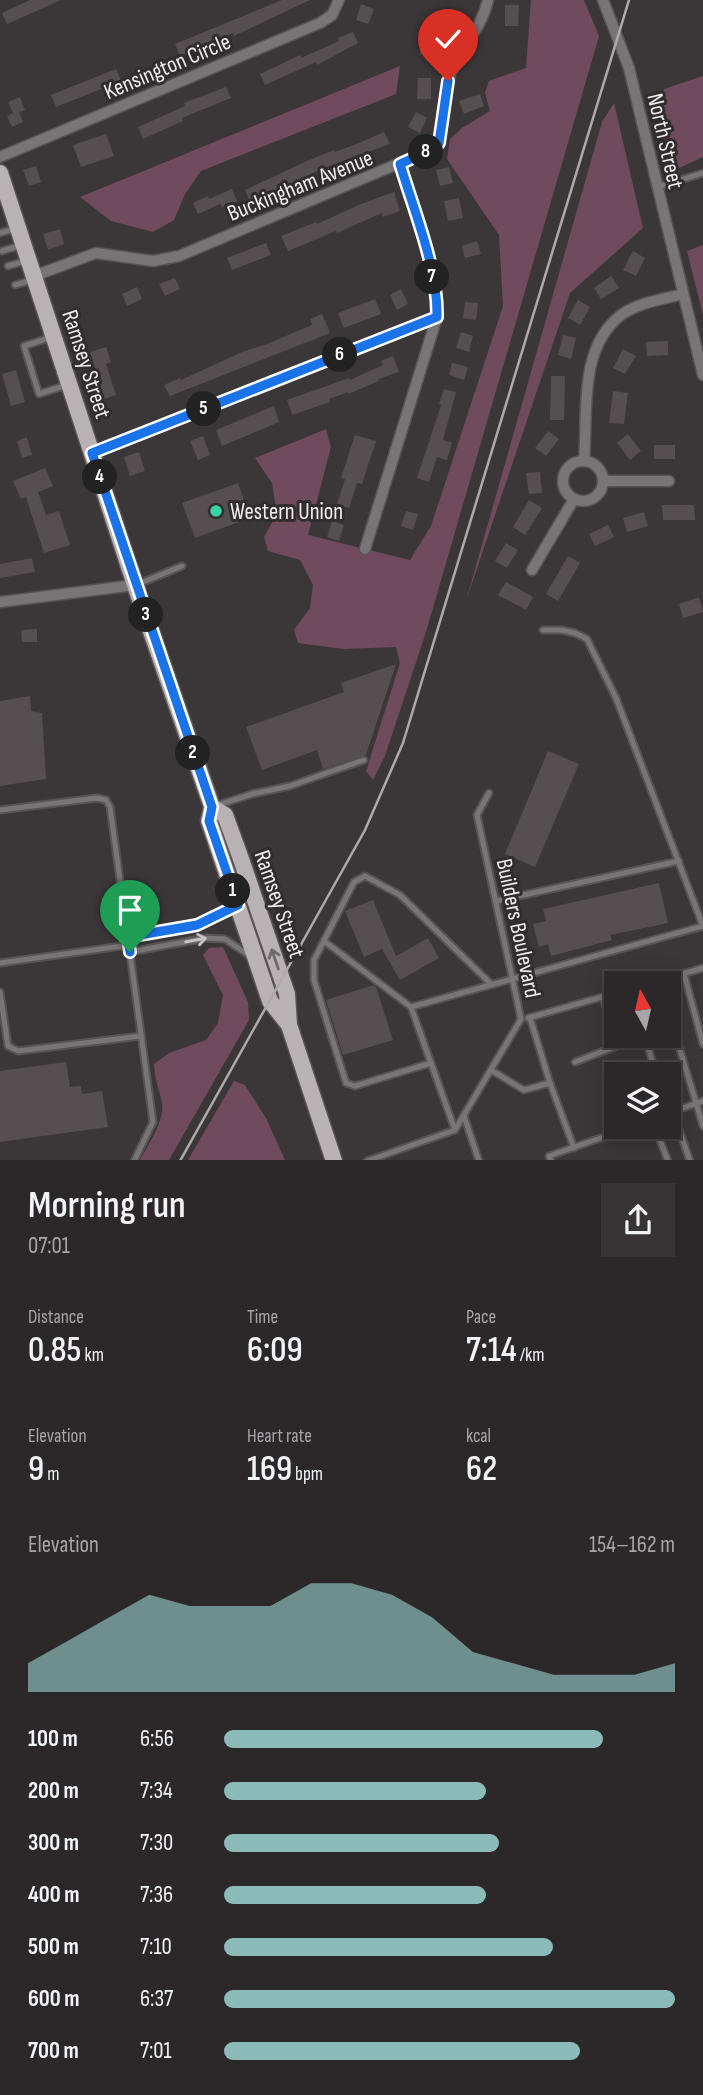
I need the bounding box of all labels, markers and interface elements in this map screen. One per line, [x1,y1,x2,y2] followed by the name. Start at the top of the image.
[418,9,478,81] pin
[429,20,467,58] icon: check
[100,28,235,106] street label: Kensington Circle
[640,91,690,192] street label: North Street
[408,134,444,170] pin: 8
[421,140,430,163] text: 8
[224,144,377,228] street label: Buckingham Avenue
[414,260,450,294] pin: 7
[427,265,436,288] text: 7
[55,307,117,422] street label: Ramsey Street
[322,338,358,372] pin: 6
[335,343,344,366] text: 6
[186,392,222,426] pin: 5
[199,397,208,420] text: 5
[82,460,118,494] pin: 4
[95,465,104,488] text: 4
[230,498,343,526] place label: Western Union
[208,503,224,519] marker: Western Union
[128,598,164,632] pin: 3
[141,603,150,626] text: 3
[176,736,210,770] pin: 2
[188,741,197,764] text: 2
[248,847,311,962] street label: Ramsey Street
[490,856,546,1000] street label: Builders Boulevard
[216,874,250,908] pin: 1
[229,879,236,902] text: 1
[100,880,160,952] pin
[111,891,149,929] icon: arrive
[184,933,207,946] one-way arrow
[268,948,280,970] one-way arrow
[604,971,681,1048] north arrow
[604,971,681,1139] map controls
[604,1062,681,1139] button: layers
[28,1183,186,1228] text: Morning run
[601,1183,675,1257] button: share
[28,1232,70,1260] text: 07:01
[28,1306,84,1329] text: Distance
[247,1306,278,1329] text: Time
[466,1306,496,1329] text: Pace
[28,1329,81,1372] text: 0.85
[247,1329,303,1372] text: 6:09
[466,1329,517,1372] text: 7:14
[81,1344,104,1367] text: km
[517,1344,544,1367] text: /km
[28,1425,87,1448] text: Elevation
[247,1425,312,1448] text: Heart rate
[466,1425,491,1448] text: kcal
[28,1448,44,1491] text: 9
[247,1448,292,1491] text: 169
[466,1448,497,1491] text: 62
[44,1463,59,1486] text: m
[292,1463,323,1486] text: bpm
[28,1531,99,1559] text: Elevation
[589,1531,675,1559] text: 154–162 m
[28,1725,78,1753] text: 100 m
[140,1725,174,1753] text: 6:56
[28,1777,79,1805] text: 200 m
[140,1777,173,1805] text: 7:34
[28,1829,79,1857] text: 300 m
[140,1829,173,1857] text: 7:30
[28,1881,79,1909] text: 400 m
[140,1881,173,1909] text: 7:36
[28,1933,79,1961] text: 500 m
[140,1933,172,1961] text: 7:10
[28,1985,80,2013] text: 600 m
[140,1985,173,2013] text: 6:37
[28,2037,79,2065] text: 700 m
[140,2037,172,2065] text: 7:01

